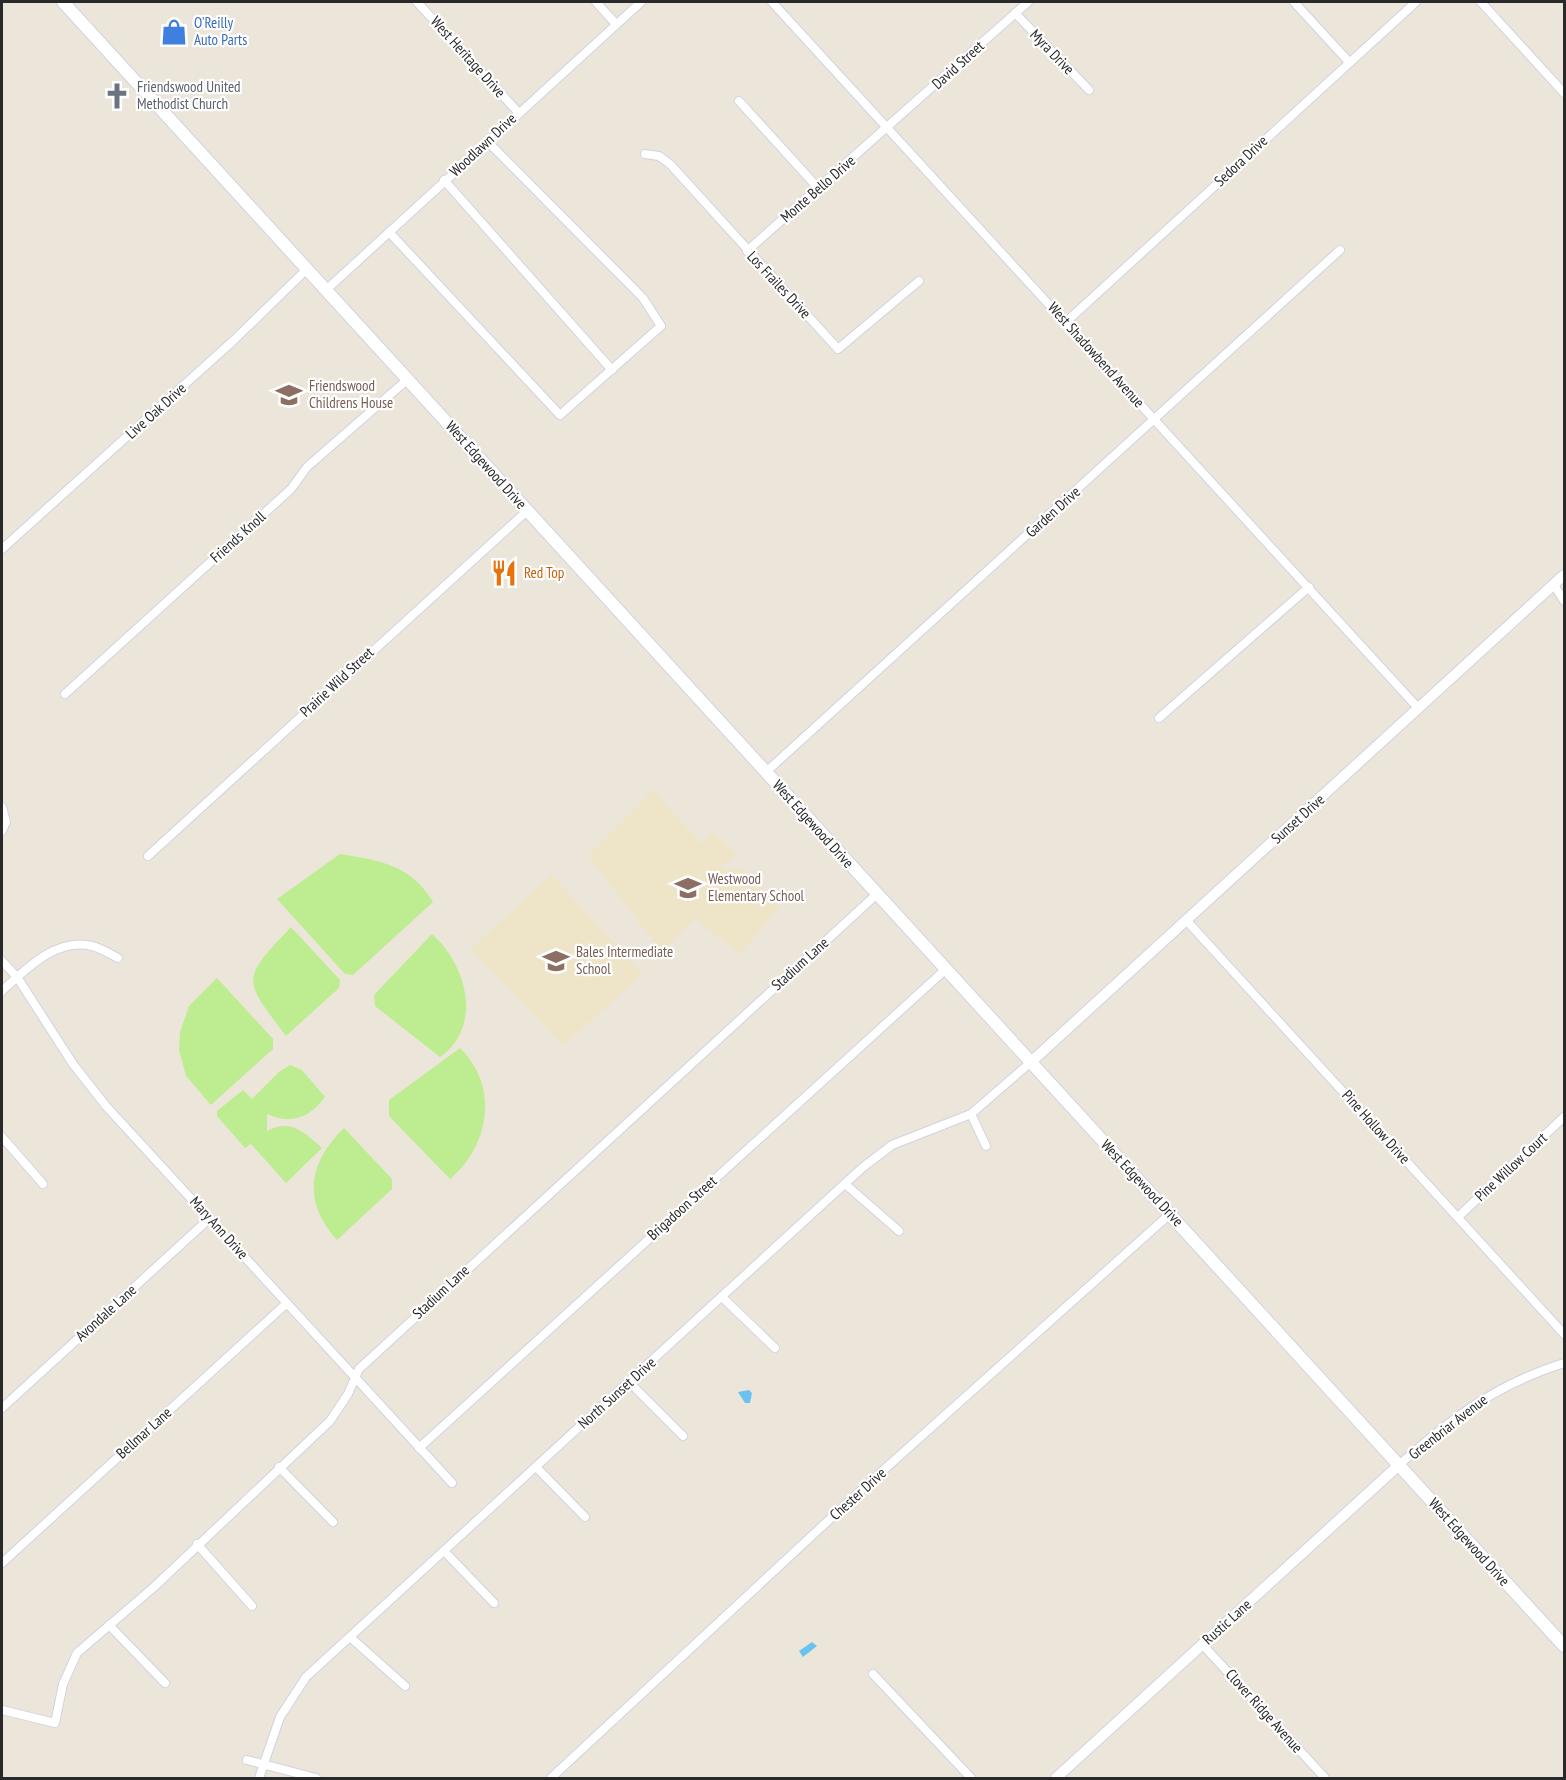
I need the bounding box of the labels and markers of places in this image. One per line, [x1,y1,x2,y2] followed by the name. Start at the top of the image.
[194,13,247,49] place label: O'Reilly Auto Parts
[159,17,189,47] shop icon: O'Reilly Auto Parts
[137,77,241,113] place label: Friendswood United Methodist Church
[102,81,132,111] church icon: Friendswood United Methodist Church
[309,376,393,412] place label: Friendswood Childrens House
[274,380,304,410] school or university icon: Friendswood Childrens House
[489,558,519,588] restaurant icon: Red Top
[524,563,564,582] place label: Red Top
[708,869,805,905] place label: Westwood Elementary School
[673,873,703,903] school or university icon: Westwood Elementary School
[576,942,673,978] place label: Bales Intermediate School
[541,946,571,976] school or university icon: Bales Intermediate School

